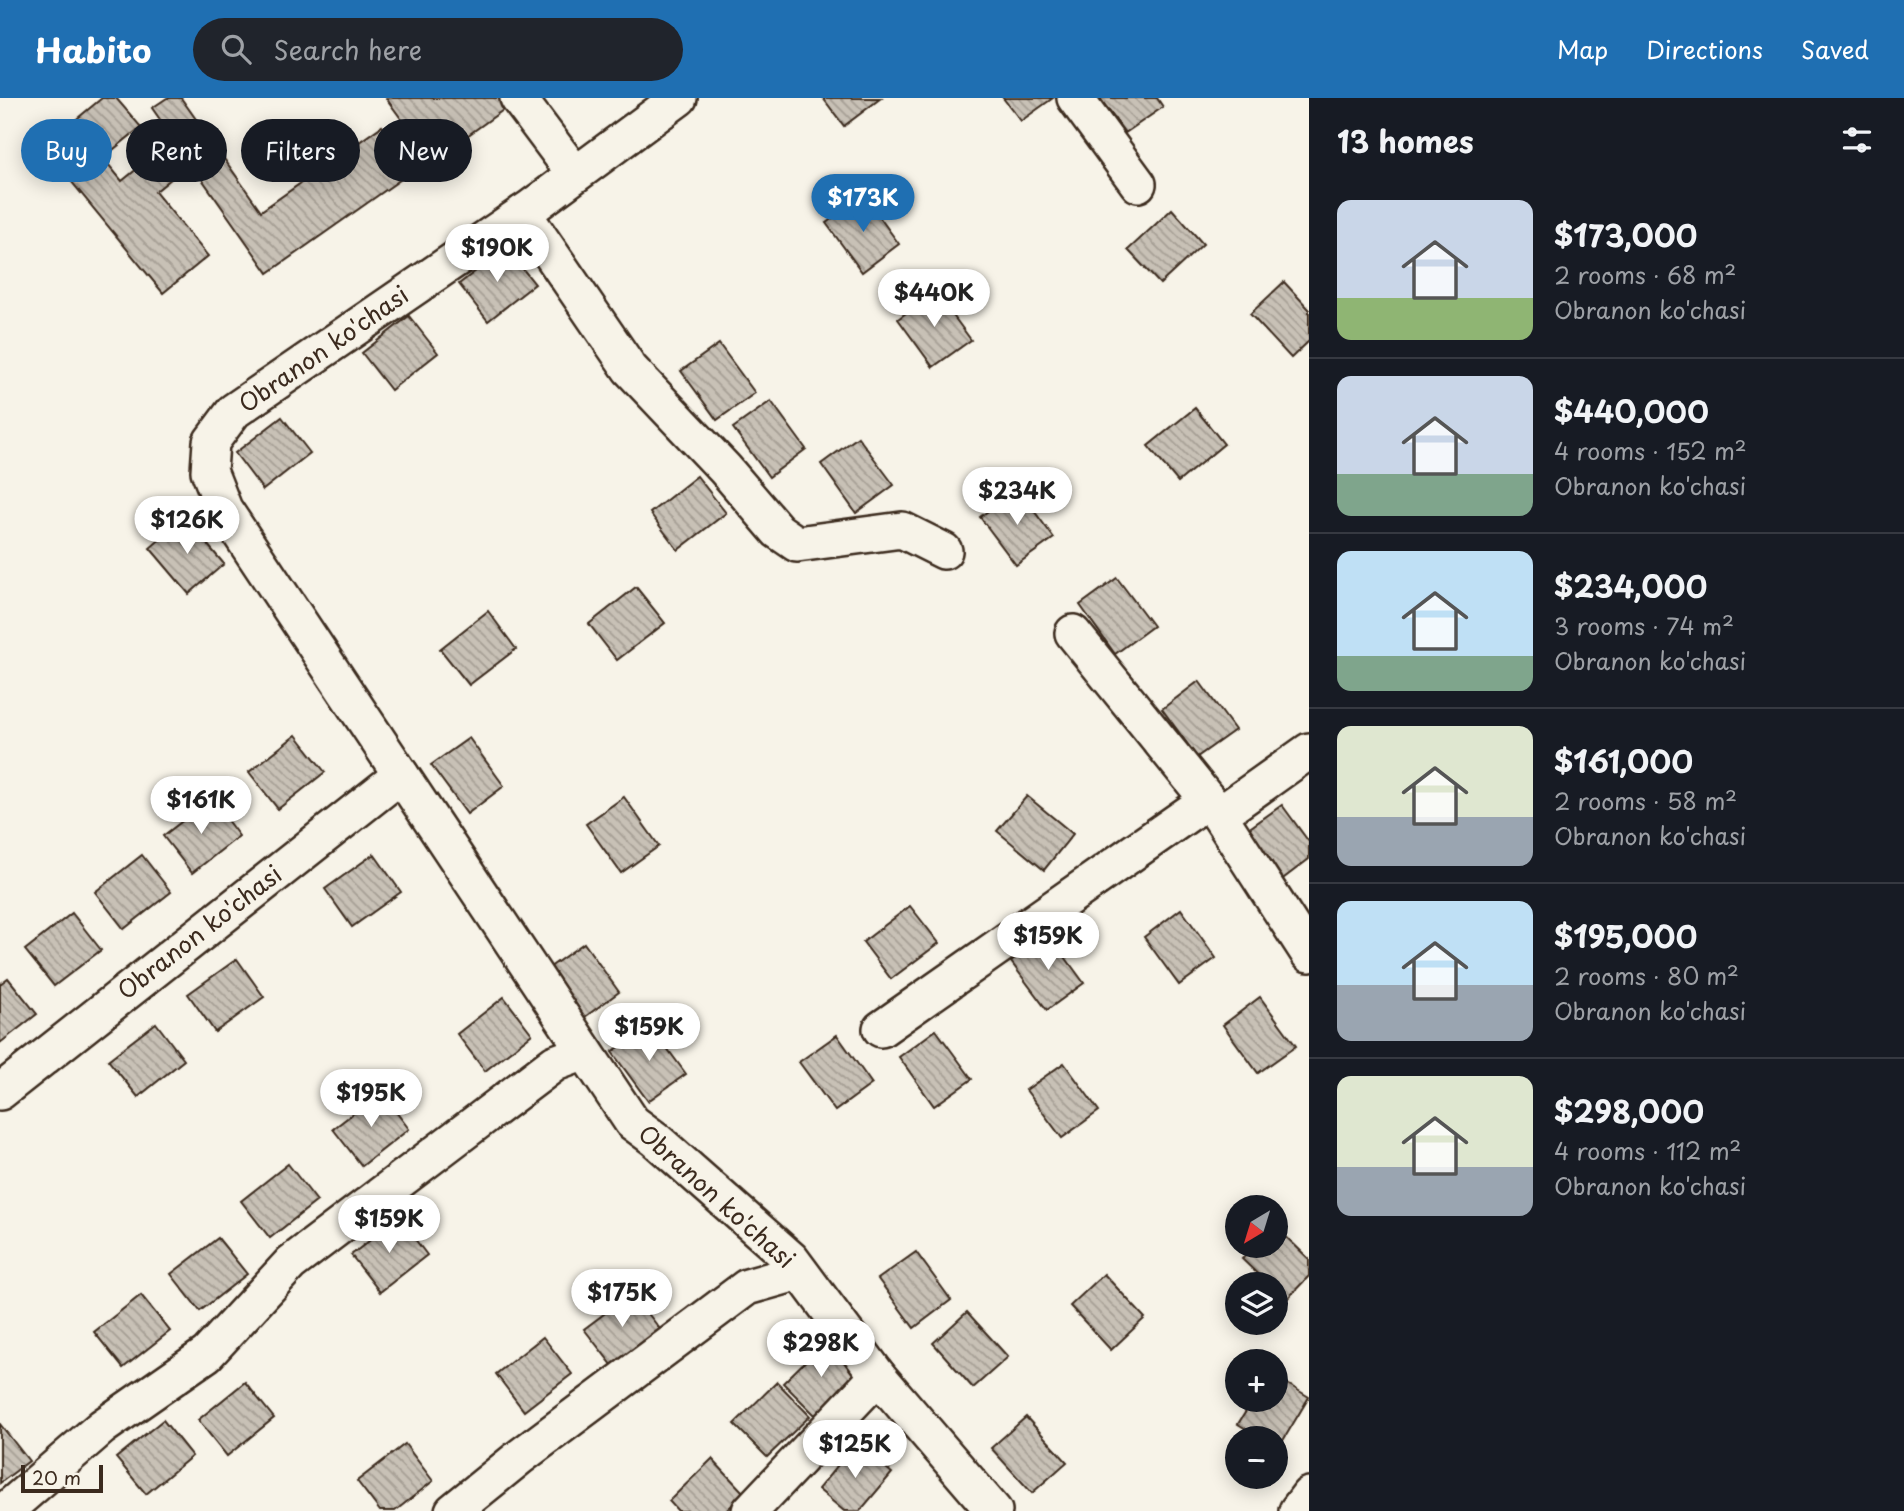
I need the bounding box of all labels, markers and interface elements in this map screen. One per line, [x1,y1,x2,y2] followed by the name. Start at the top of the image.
[193,18,683,81] search box
[35,24,151,74] text: Habito
[217,30,255,68] icon: search
[273,30,422,69] text: Search here
[1557,31,1608,67] text: Map
[1646,31,1763,67] text: Directions
[1801,31,1869,67] text: Saved
[1337,118,1474,163] text: 13 homes
[21,119,112,182] chip: Buy
[126,119,227,182] chip: Rent
[241,119,360,182] chip: Filters
[374,119,472,182] chip: New
[1838,121,1876,159] icon: filters
[814,174,912,234] pin: $173K
[827,179,899,214] text: $173K
[1554,212,1697,257] text: $173,000
[448,225,546,284] pin: $190K
[1393,228,1477,312] icon: home
[461,229,533,264] text: $190K
[1554,257,1736,292] text: 2 rooms · 68 m²
[885,270,983,329] pin: $440K
[894,274,974,309] text: $440K
[230,276,415,421] street label: Obranon ko'chasi
[1554,292,1746,327] text: Obranon ko'chasi
[1554,388,1709,433] text: $440,000
[1393,404,1477,488] icon: home
[1554,433,1747,468] text: 4 rooms · 152 m²
[968,468,1066,527] pin: $234K
[1554,468,1746,503] text: Obranon ko'chasi
[978,472,1056,507] text: $234K
[138,496,236,556] pin: $126K
[150,501,224,536] text: $126K
[1554,563,1707,608] text: $234,000
[1393,579,1477,663] icon: home
[1554,608,1734,643] text: 3 rooms · 74 m²
[1554,643,1746,678] text: Obranon ko'chasi
[1554,738,1693,783] text: $161,000
[1393,754,1477,838] icon: home
[152,776,250,836] pin: $161K
[167,781,235,816] text: $161K
[1554,783,1737,818] text: 2 rooms · 58 m²
[1554,818,1746,853] text: Obranon ko'chasi
[109,856,289,1007] street label: Obranon ko'chasi
[999,912,1097,972] pin: $159K
[1554,913,1697,958] text: $195,000
[1013,917,1083,952] text: $159K
[1393,929,1477,1013] icon: home
[1554,958,1739,993] text: 2 rooms · 80 m²
[1554,993,1746,1028] text: Obranon ko'chasi
[600,1004,698,1063] pin: $159K
[614,1008,684,1043] text: $159K
[322,1070,420,1129] pin: $195K
[336,1074,406,1109] text: $195K
[1554,1088,1704,1133] text: $298,000
[1393,1104,1477,1188] icon: home
[631,1115,804,1276] street label: Obranon ko'chasi
[1554,1133,1741,1168] text: 4 rooms · 112 m²
[1554,1168,1746,1203] text: Obranon ko'chasi
[1225,1195,1288,1258] north arrow
[1225,1195,1288,1489] map controls
[340,1196,438,1255] pin: $159K
[354,1200,424,1235] text: $159K
[573,1270,671,1329] pin: $175K
[1225,1272,1288,1335] button: layers
[587,1274,657,1309] text: $175K
[772,1320,870,1379] pin: $298K
[783,1324,859,1359] text: $298K
[1225,1349,1288,1412] button: +
[806,1420,904,1480] pin: $125K
[819,1425,891,1460] text: $125K
[1225,1426,1288,1489] button: −
[21,1462,103,1494] scale bar
[32,1463,81,1491] text: 20 m

